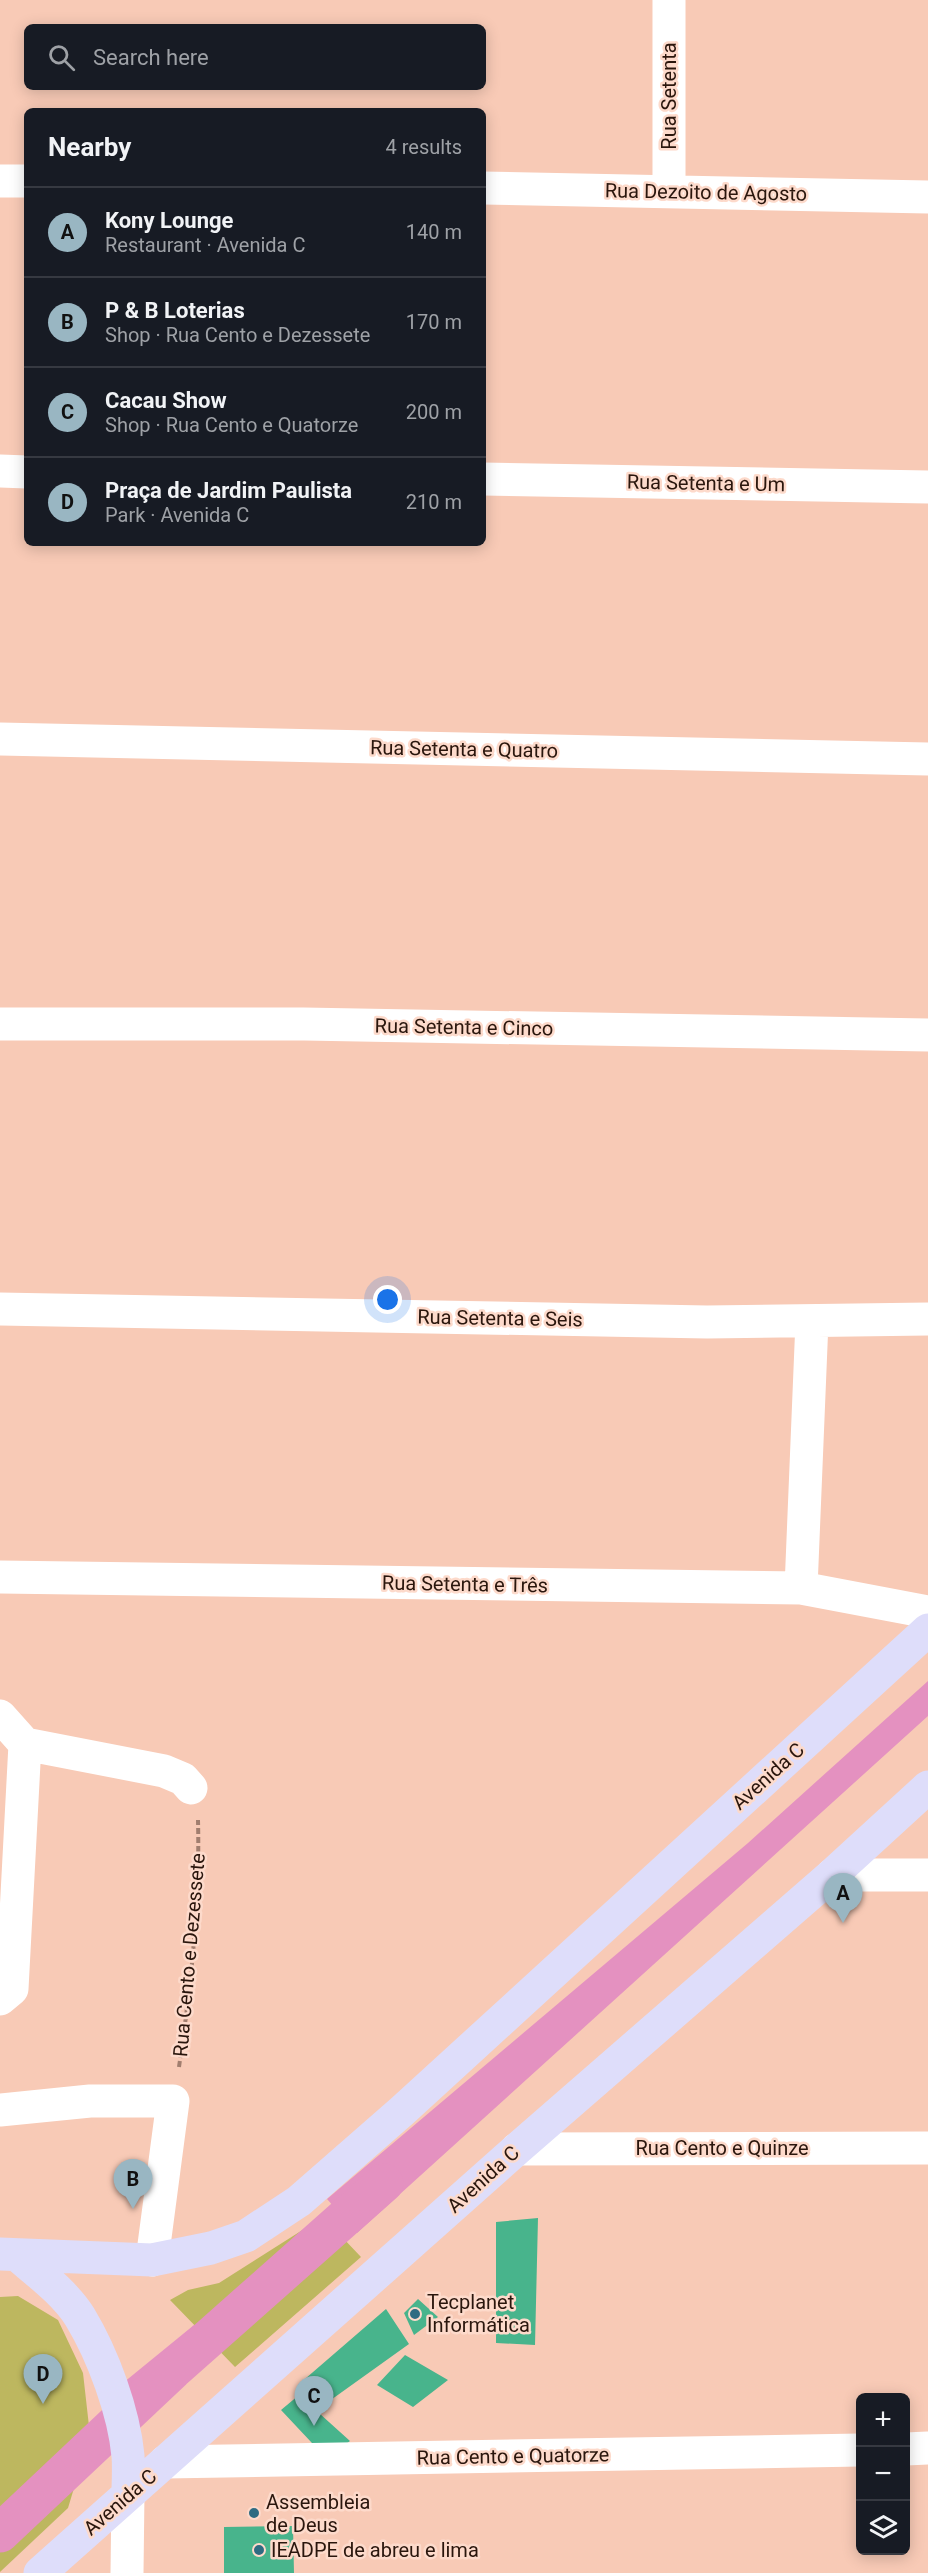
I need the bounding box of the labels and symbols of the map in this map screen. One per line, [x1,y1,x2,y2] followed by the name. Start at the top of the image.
[657,42,681,150] street label: Rua Setenta
[605,178,807,206] street label: Rua Dezoito de Agosto
[627,470,785,496] street label: Rua Setenta e Um
[370,735,558,763] street label: Rua Setenta e Quatro
[374,1013,554,1041] street label: Rua Setenta e Cinco
[373,1285,402,1314] your location
[417,1305,583,1331] street label: Rua Setenta e Seis
[382,1571,548,1597] street label: Rua Setenta e Três
[727,1737,809,1815] street label: Avenida C
[168,1852,210,2058] street label: Rua Cento e Dezessete
[824,1874,862,1923] pin: A
[635,2136,809,2160] street label: Rua Cento e Quinze
[442,2140,524,2218] street label: Avenida C
[114,2160,152,2209] pin: B
[427,2290,530,2337] place label: Tecplanet Informática
[408,2307,422,2321] marker: Tecplanet Informática
[24,2354,63,2404] pin: D
[294,2376,334,2426] pin: C
[416,2442,610,2470] street label: Rua Cento e Quatorze
[79,2464,161,2540] street label: Avenida C
[266,2490,370,2537] place label: Assembleia de Deus
[247,2506,261,2520] marker: Assembleia de Deus
[271,2538,479,2562] place label: IEADPE de abreu e lima
[252,2543,266,2557] marker: IEADPE de abreu e lima

